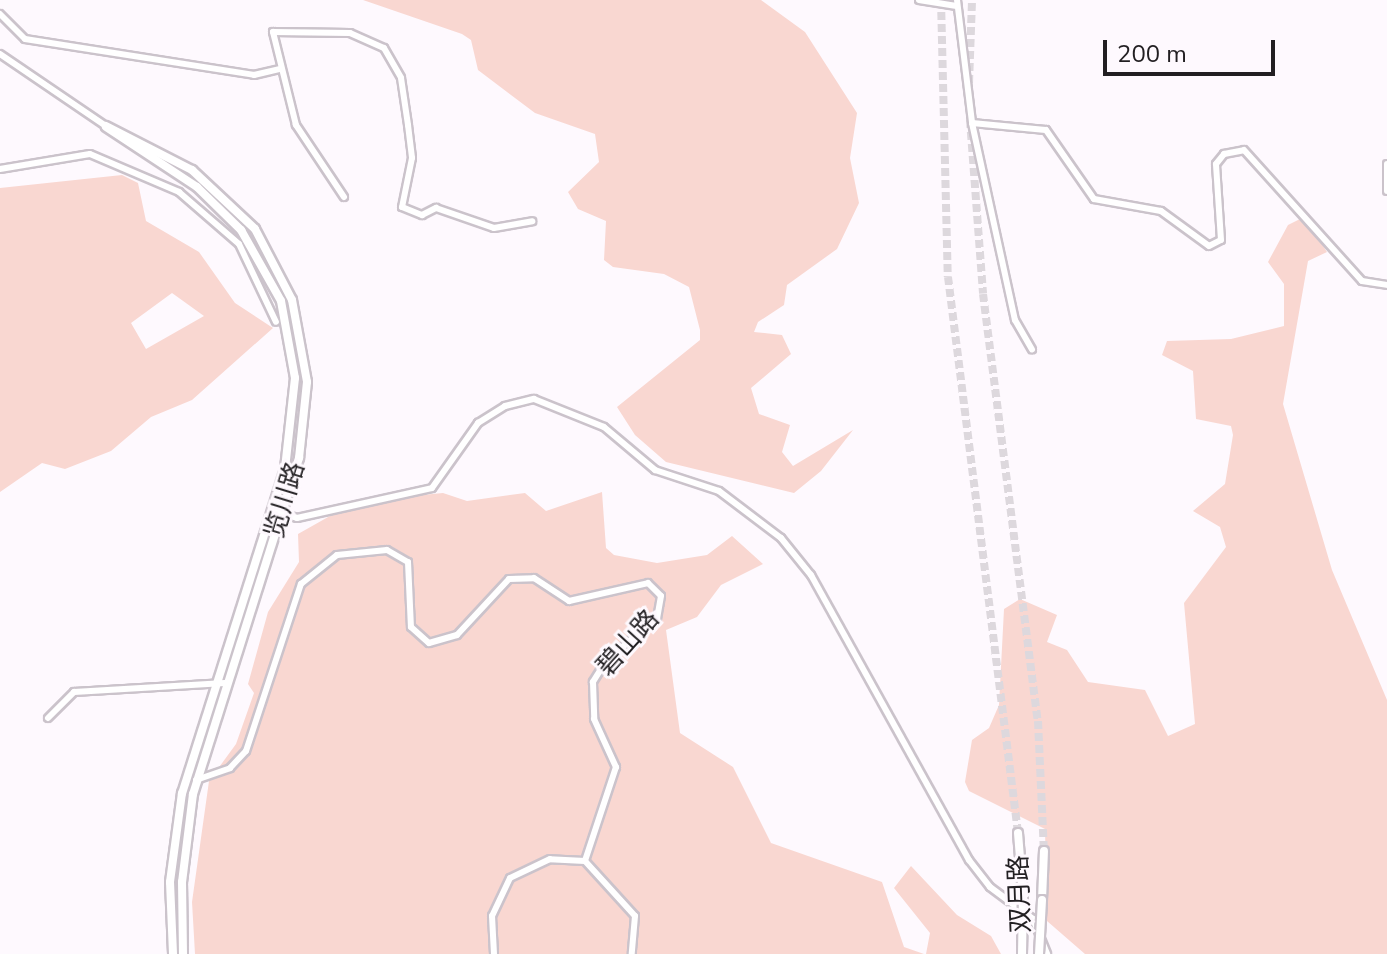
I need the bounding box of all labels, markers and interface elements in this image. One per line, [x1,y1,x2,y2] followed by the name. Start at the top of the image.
[1107,24,1279,74] scale bar
[1117,38,1187,70] text: 200 m
[259,458,311,542] street label: 览川路
[590,604,666,682] street label: 碧山路
[1003,854,1037,934] street label: 双月路

